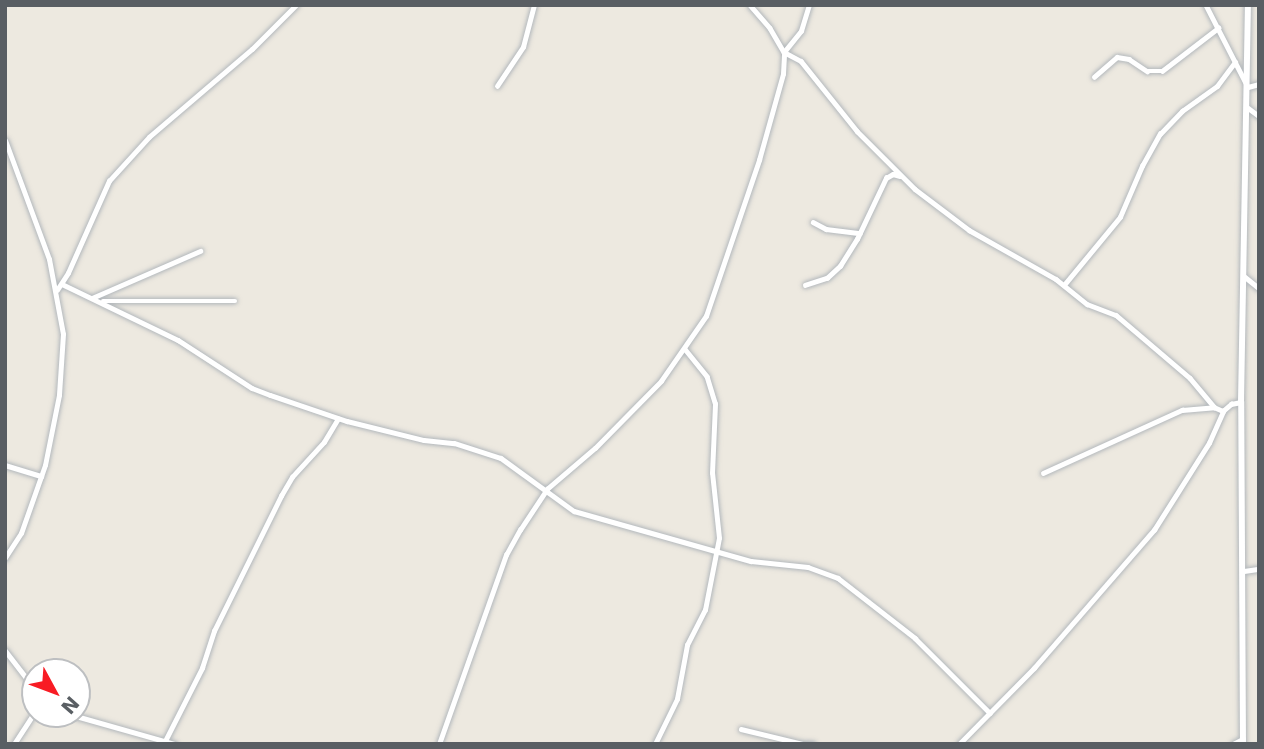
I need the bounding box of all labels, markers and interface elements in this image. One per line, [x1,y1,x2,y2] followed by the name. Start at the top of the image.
[21,658,91,728] north arrow
[57,692,84,719] text: N

